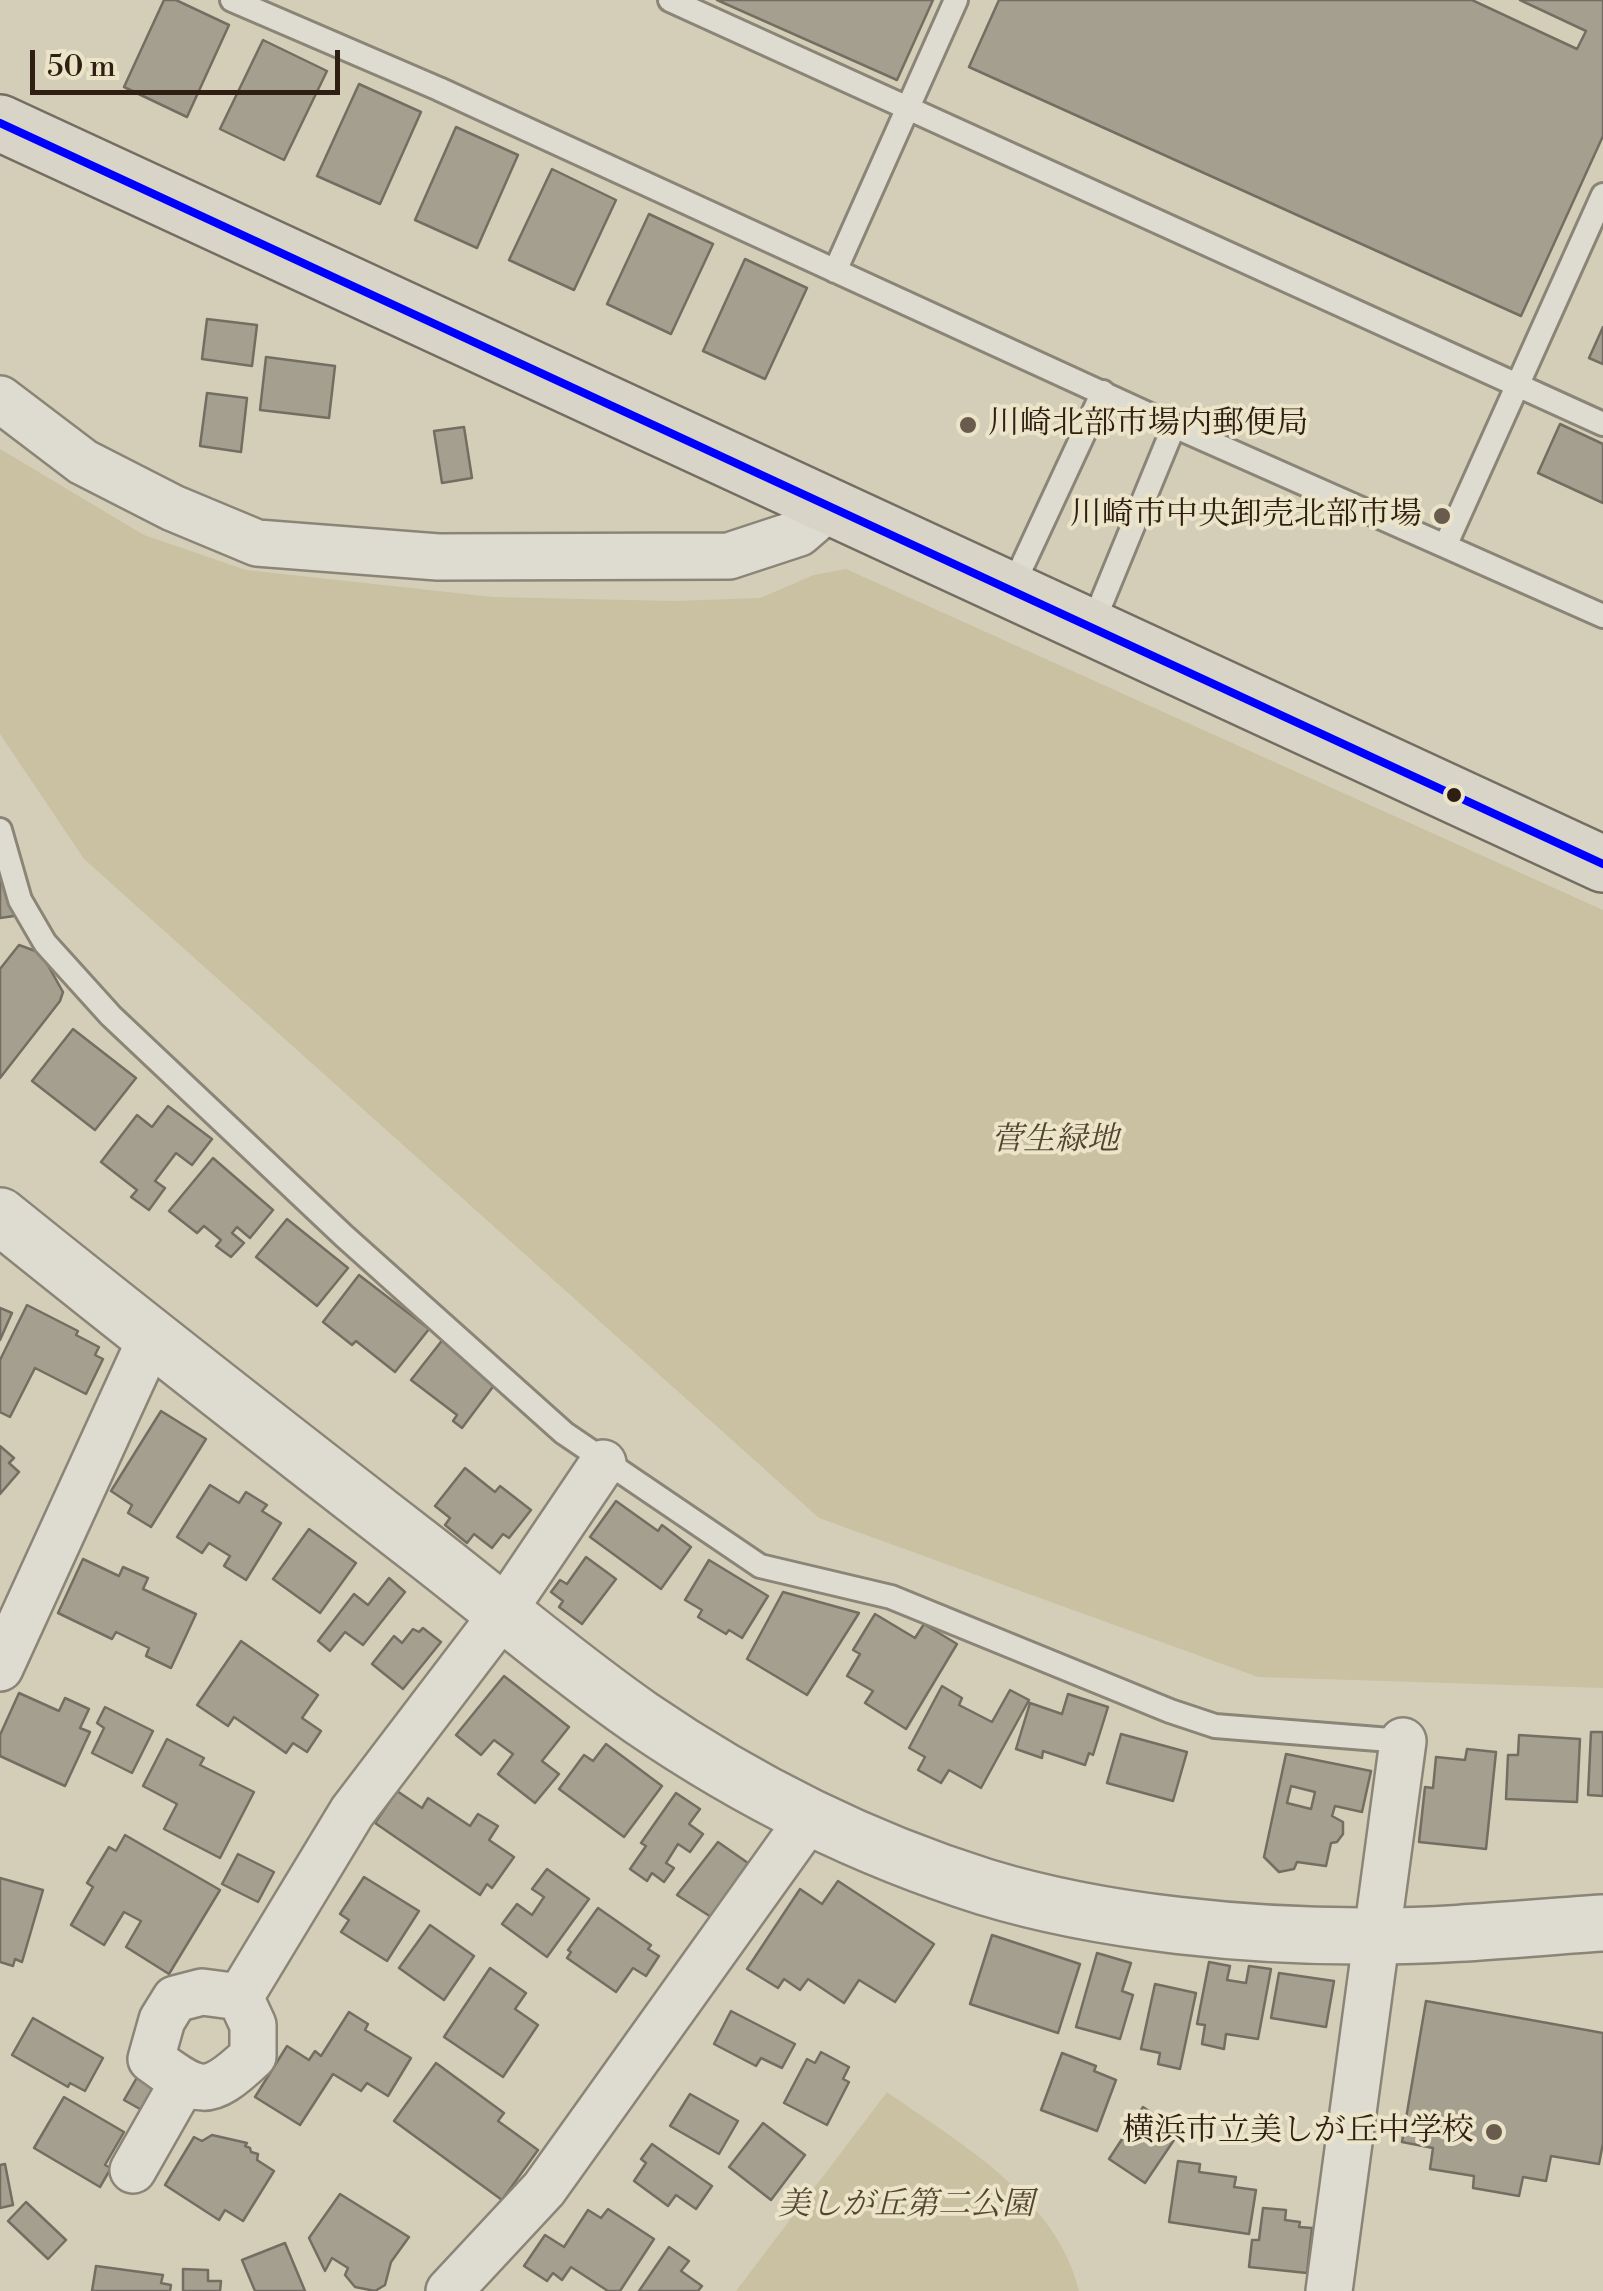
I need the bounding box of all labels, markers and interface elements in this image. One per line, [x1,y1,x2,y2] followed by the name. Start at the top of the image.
[35,30,345,92] scale bar
[47,48,116,86] text: 50 m
[988,406,1308,444] place label: 川崎北部市場内郵便局
[957,414,979,436] marker: 川崎北部市場内郵便局
[1070,497,1422,535] place label: 川崎市中央卸売北部市場
[1431,505,1453,527] marker: 川崎市中央卸売北部市場
[1444,785,1464,805] unlabelled marker
[991,1122,1119,1160] park label: 菅生緑地
[1122,2113,1474,2151] place label: 横浜市立美しが丘中学校
[1483,2121,1505,2143] marker: 横浜市立美しが丘中学校
[778,2187,1034,2225] park label: 美しが丘第二公園

